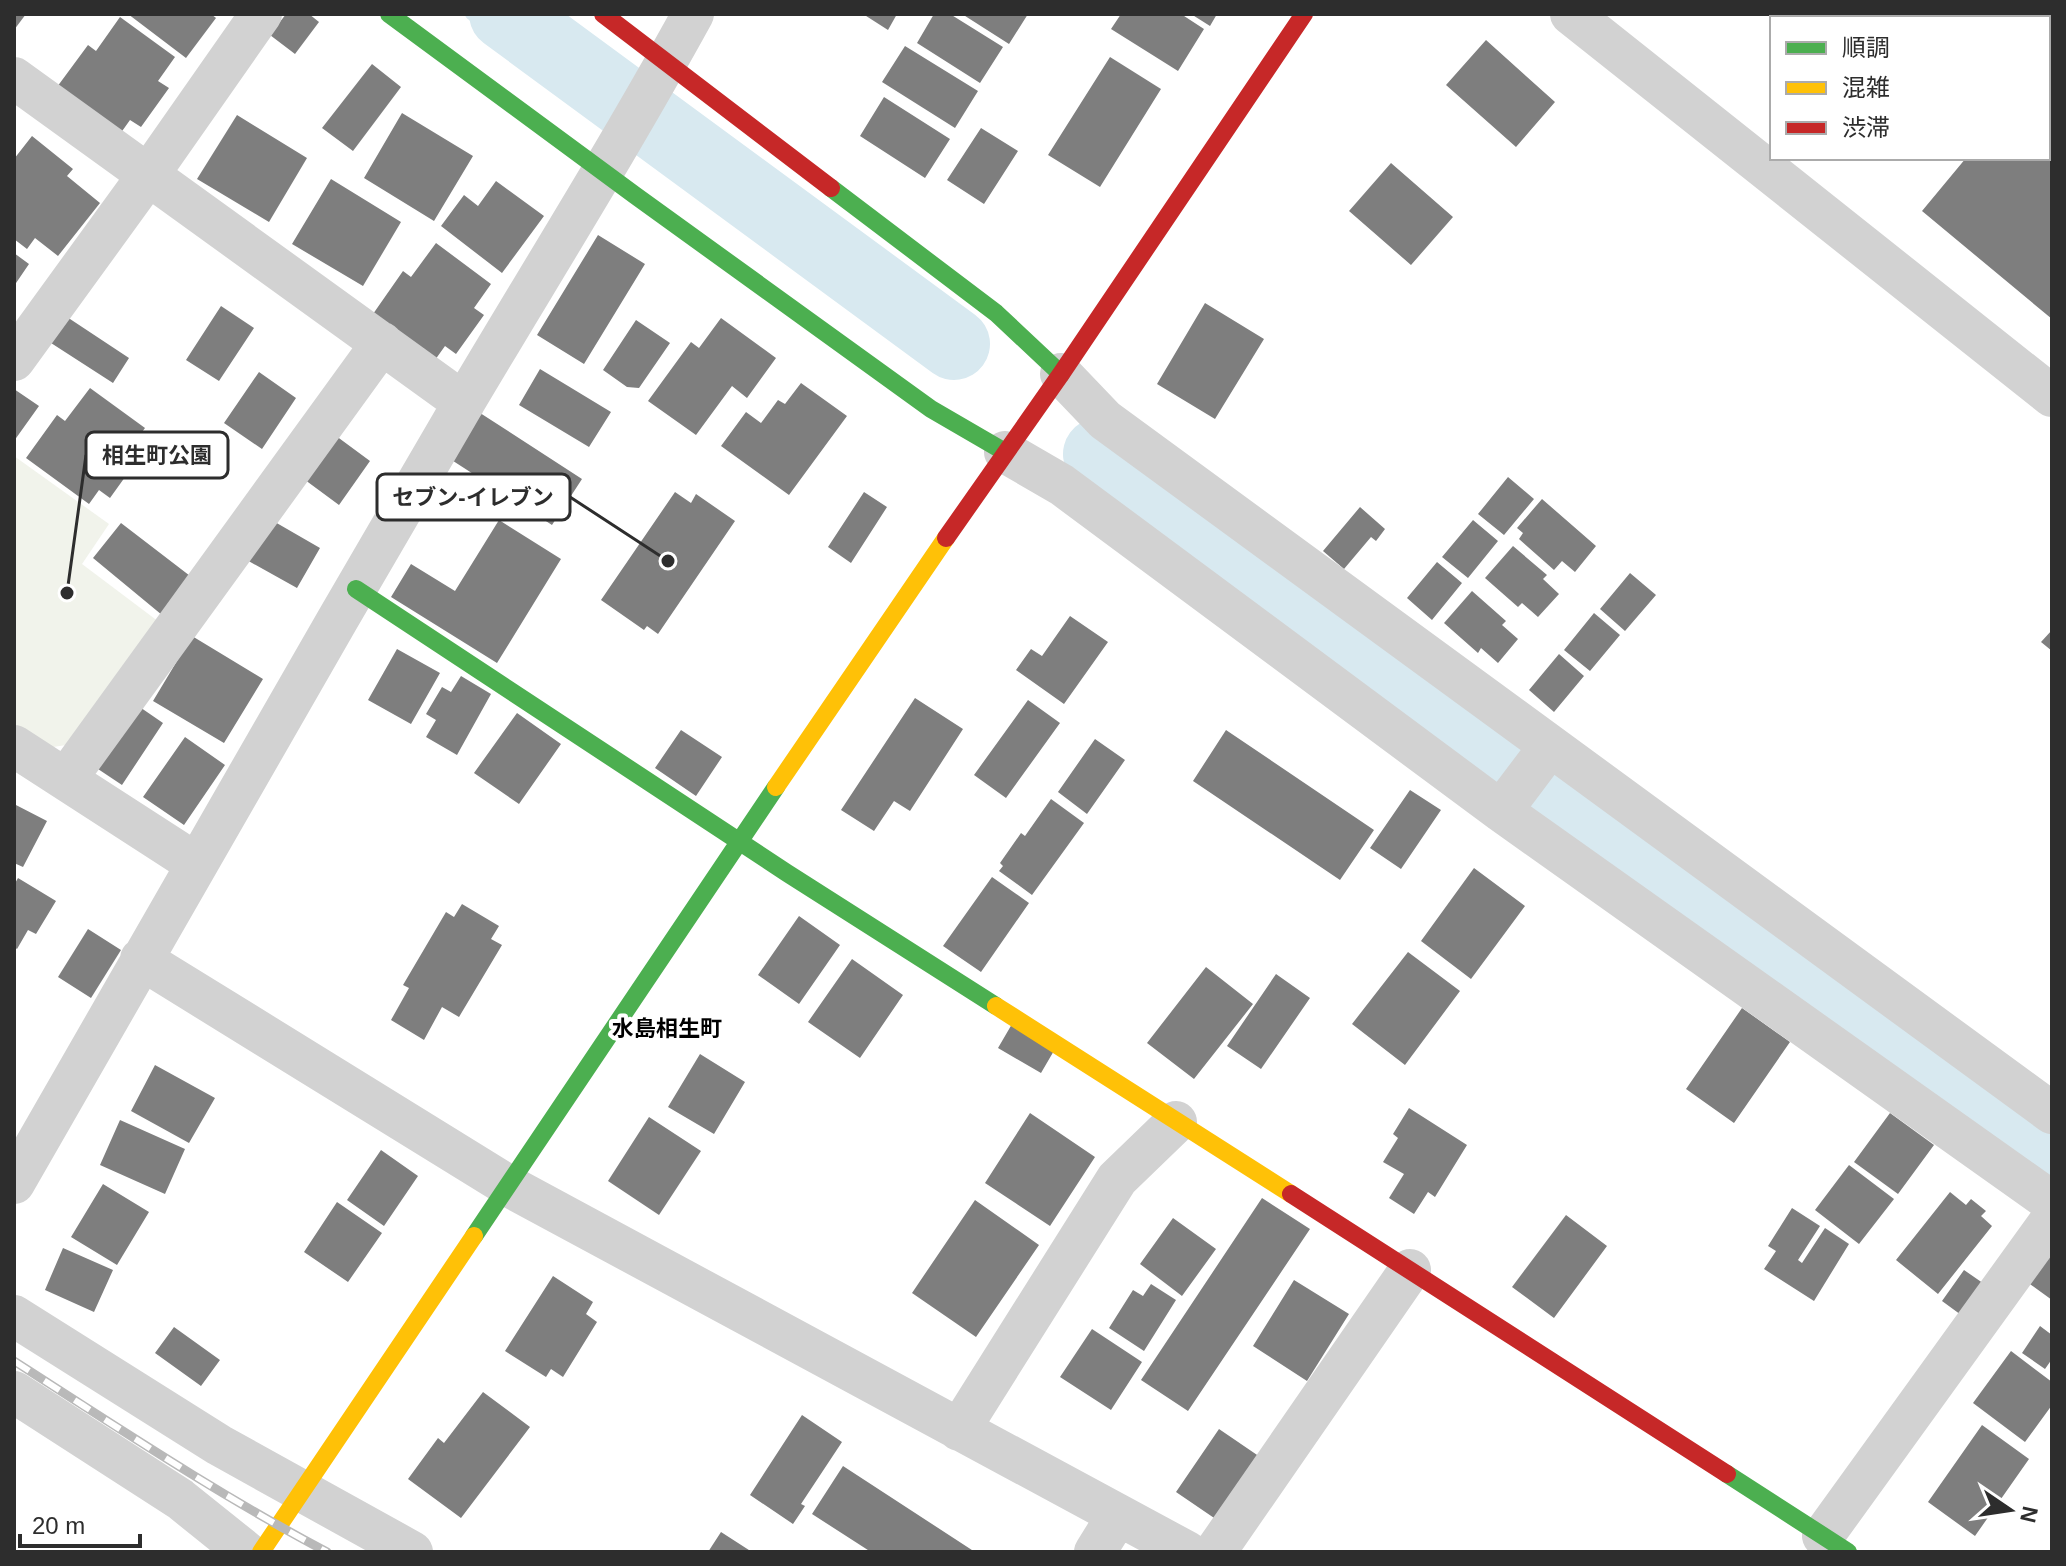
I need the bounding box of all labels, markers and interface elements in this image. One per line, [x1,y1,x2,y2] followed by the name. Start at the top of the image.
[1770,16,2050,160] legend
[1842,34,1890,61] text: 順調
[1842,74,1890,101] text: 混雑
[1842,114,1890,141] text: 渋滞
[86,432,228,478] callout: 相生町公園
[102,443,212,468] text: 相生町公園
[377,474,570,520] callout: セブン-イレブン
[392,485,554,510] text: セブン-イレブン
[612,1016,722,1041] district label: 水島相生町
[1970,1470,2050,1550] north arrow
[20,1498,140,1548] scale bar
[2015,1504,2043,1525] text: N
[32,1512,85,1539] text: 20 m

